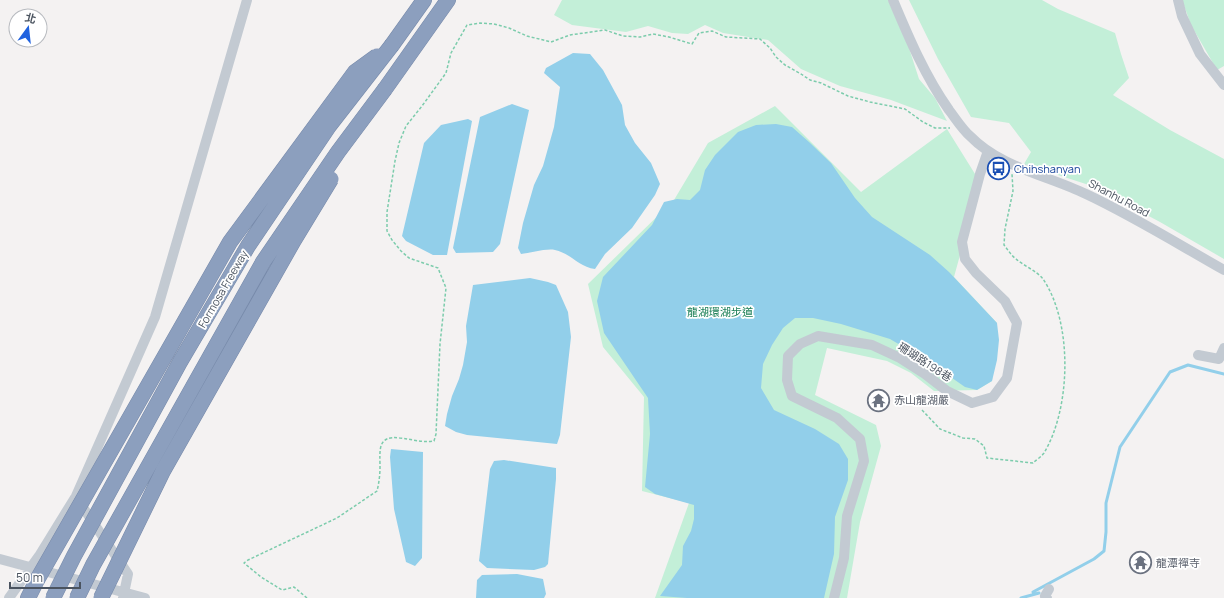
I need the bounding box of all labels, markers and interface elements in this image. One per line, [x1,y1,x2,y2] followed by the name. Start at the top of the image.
[8,8,48,48] north arrow
[23,9,38,27] text: 北
[985,156,1011,182] bus stop icon: Chihshanyan
[1014,161,1080,176] place label: Chihshanyan
[1086,175,1152,220] street label: Shanhu Road
[194,247,251,330] street label: Formosa Freeway
[687,304,753,319] park label: 龍湖環湖步道
[895,339,955,385] street label: 珊瑚路198巷
[865,387,891,413] temple icon: 赤山龍湖嚴
[894,392,949,407] place label: 赤山龍湖嚴
[1128,550,1154,576] temple icon: 龍潭禪寺
[1156,555,1200,570] place label: 龍潭禪寺
[10,564,80,590] scale bar
[16,569,43,586] text: 50 m

